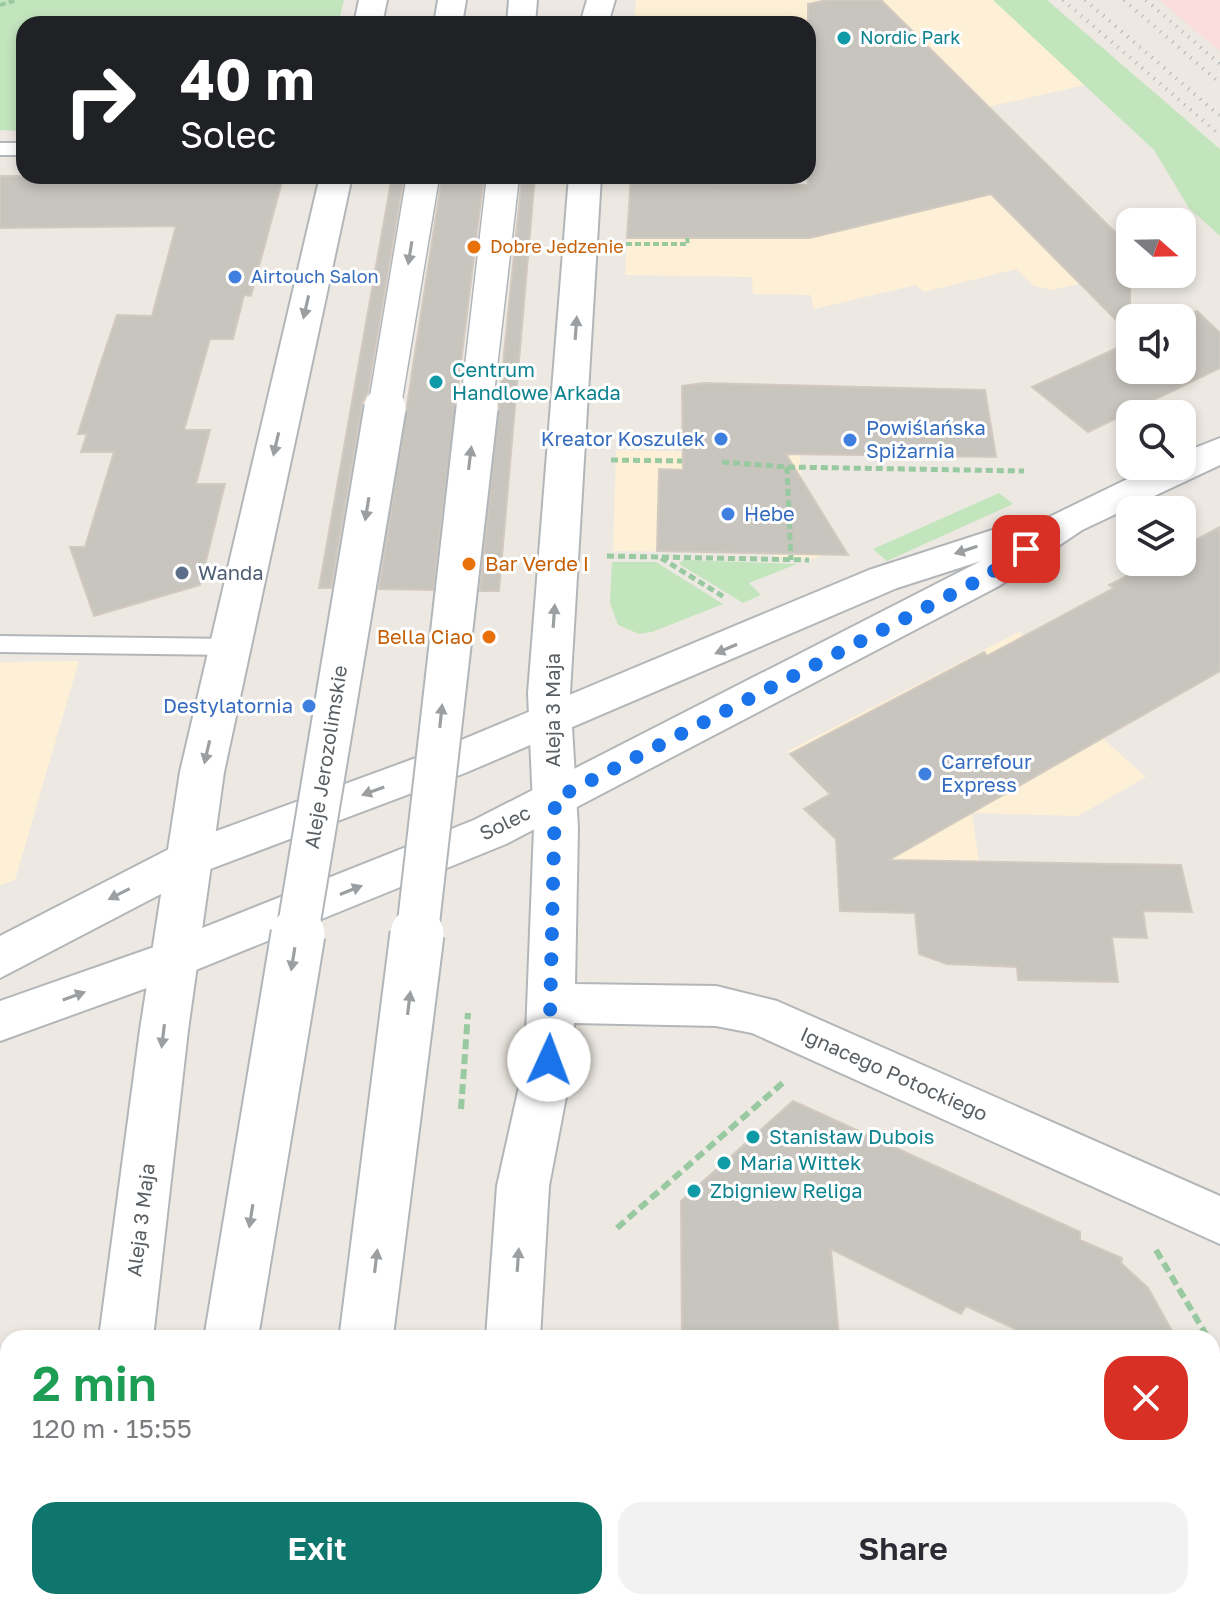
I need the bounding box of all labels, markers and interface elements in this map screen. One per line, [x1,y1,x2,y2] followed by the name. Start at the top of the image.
[860,26,961,48] place label: Nordic Park
[835,29,853,47] marker: Nordic Park
[180,45,314,112] text: 40 m
[48,48,152,152] icon: right
[180,113,276,156] text: Solec
[1116,208,1196,288] north arrow
[1116,208,1196,576] map controls
[490,235,624,257] place label: Dobre Jedzenie
[465,238,483,256] marker: Dobre Jedzenie
[403,241,416,266] one-way arrow
[251,265,379,287] place label: Airtouch Salon
[226,268,244,286] marker: Airtouch Salon
[299,294,312,319] one-way arrow
[1116,304,1196,384] button: sound
[570,315,583,340] one-way arrow
[452,357,621,404] place label: Centrum Handlowe Arkada
[427,373,445,391] marker: Centrum Handlowe Arkada
[1116,400,1196,480] button: search
[866,415,986,462] place label: Powiślańska Spiżarnia
[541,426,705,450] place label: Kreator Koszulek
[712,430,730,448] marker: Kreator Koszulek
[269,431,281,456] one-way arrow
[841,431,859,449] marker: Powiślańska Spiżarnia
[464,445,477,470] one-way arrow
[1116,496,1196,576] button: layers
[361,497,373,522] one-way arrow
[744,501,795,525] place label: Hebe
[719,505,737,523] marker: Hebe
[992,515,1060,583] pin
[1004,527,1048,571] icon: arrive
[954,545,978,557] one-way arrow
[485,551,589,575] place label: Bar Verde I
[460,555,478,573] marker: Bar Verde I
[198,560,264,584] place label: Wanda
[173,564,191,582] marker: Wanda
[548,603,561,628] one-way arrow
[377,624,473,648] place label: Bella Ciao
[480,628,498,646] marker: Bella Ciao
[714,642,738,655] one-way arrow
[540,653,564,767] street label: Aleja 3 Maja
[299,663,351,850] street label: Aleje Jerozolimskie
[163,693,293,717] place label: Destylatornia
[300,697,318,715] marker: Destylatornia
[434,704,447,729] one-way arrow
[200,739,213,764] one-way arrow
[941,749,1032,796] place label: Carrefour Express
[916,765,934,783] marker: Carrefour Express
[361,785,385,798] one-way arrow
[475,800,534,845] street label: Solec
[339,883,363,896] one-way arrow
[108,887,131,900] one-way arrow
[286,947,299,972] one-way arrow
[62,989,86,1002] one-way arrow
[402,990,415,1015] one-way arrow
[507,1018,591,1102] position arrow
[797,1021,992,1125] street label: Ignacego Potockiego
[157,1024,170,1049] one-way arrow
[769,1124,934,1148] place label: Stanisław Dubois
[744,1128,762,1146] marker: Stanisław Dubois
[740,1150,861,1174] place label: Maria Wittek
[715,1154,733,1172] marker: Maria Wittek
[121,1162,159,1278] street label: Aleja 3 Maja
[710,1178,863,1202] place label: Zbigniew Religa
[685,1182,703,1200] marker: Zbigniew Religa
[244,1204,257,1229] one-way arrow
[512,1247,525,1272] one-way arrow
[369,1248,382,1273] one-way arrow
[32,1354,157,1412] text: 2 min
[1104,1356,1188,1440] button: close
[32,1413,192,1444] text: 120 m · 15:55
[32,1502,602,1594] button: Exit
[618,1502,1188,1594] button: Share

